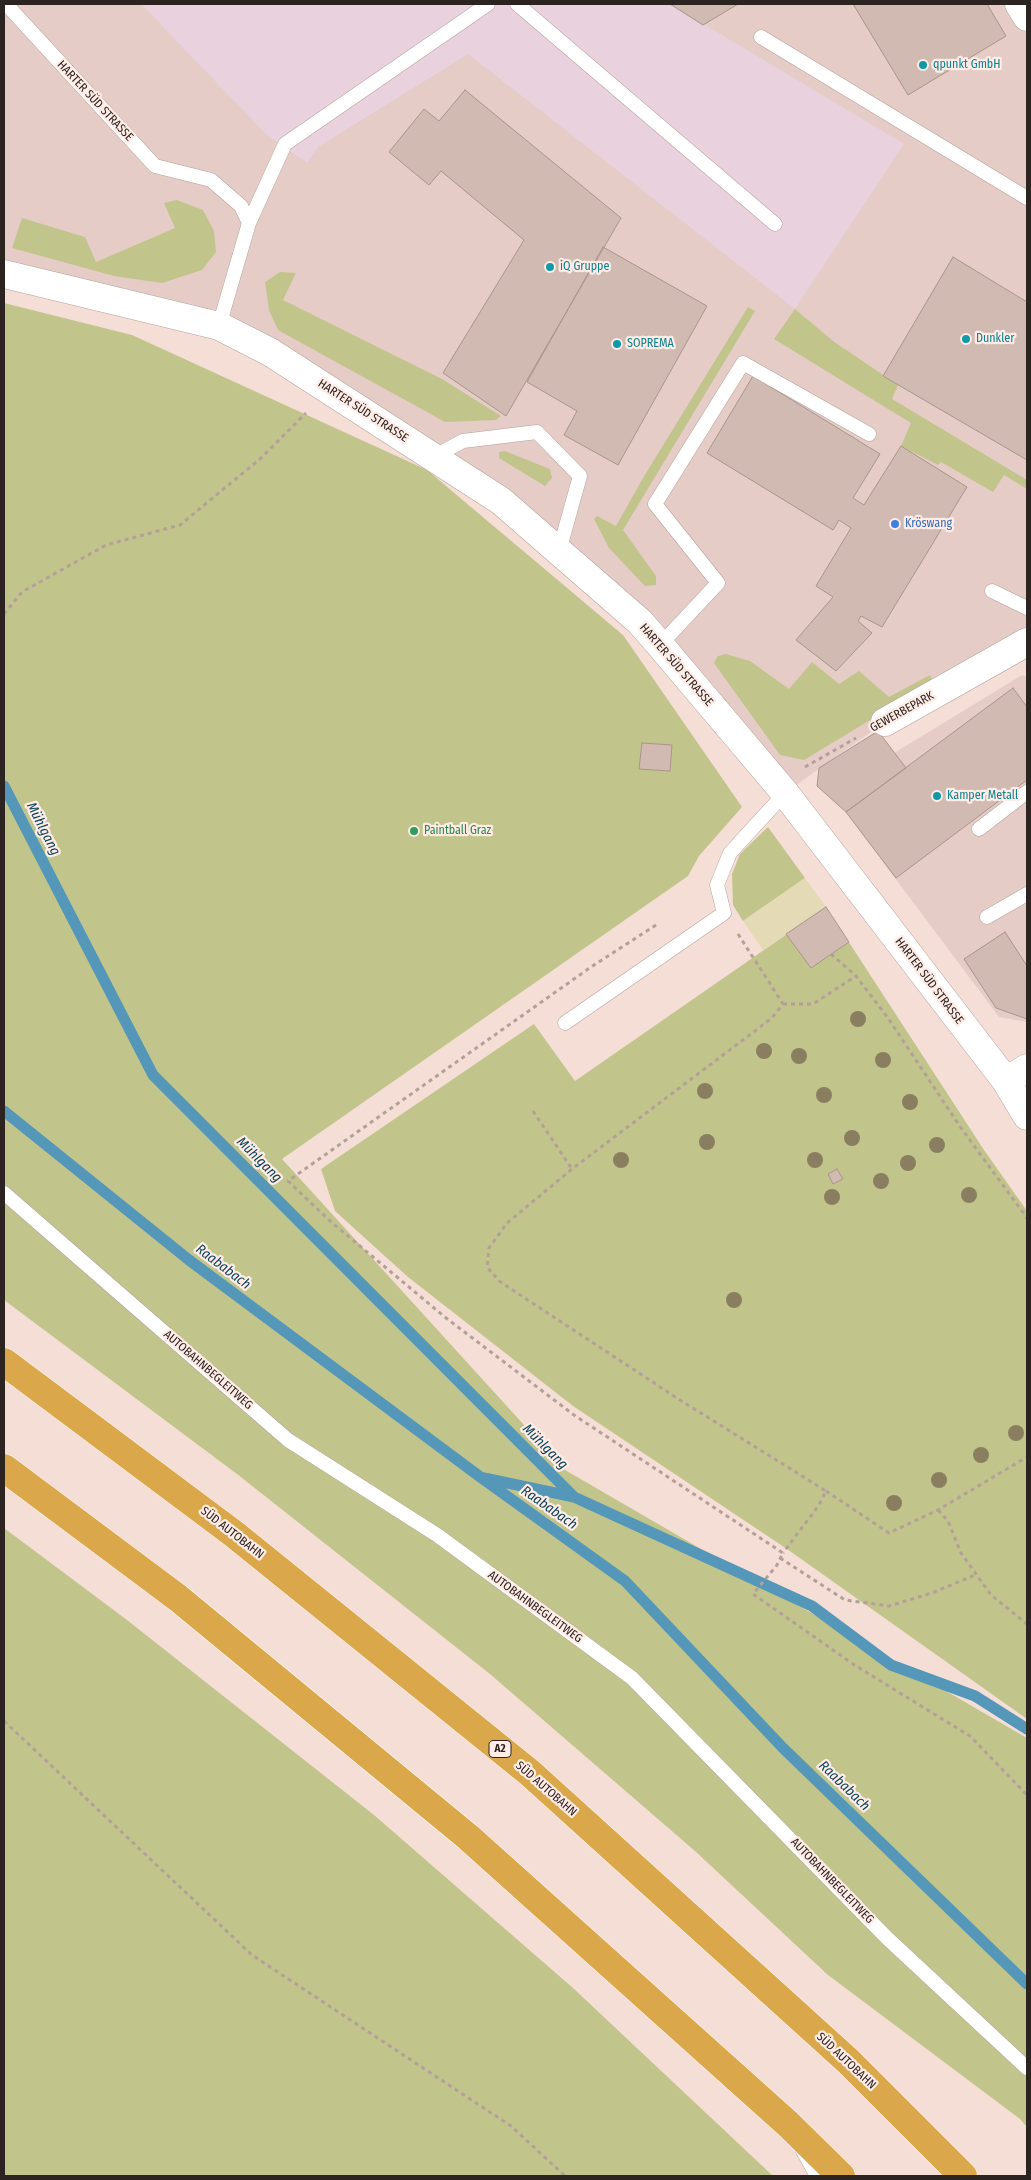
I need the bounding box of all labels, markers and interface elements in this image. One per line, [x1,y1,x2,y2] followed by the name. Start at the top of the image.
[54,58,136,144] street label: HARTER SÜD STRASSE
[933,58,1001,72] place label: qpunkt GmbH
[917,59,929,71] marker: qpunkt GmbH
[560,260,609,274] place label: iQ Gruppe
[544,261,556,273] marker: iQ Gruppe
[976,332,1014,346] place label: Dunkler
[960,333,972,345] marker: Dunkler
[627,337,674,351] place label: SOPREMA
[611,338,623,350] marker: SOPREMA
[315,376,411,446] street label: HARTER SÜD STRASSE
[905,517,952,531] place label: Kröswang
[889,518,901,530] marker: Kröswang
[636,621,716,709] street label: HARTER SÜD STRASSE
[868,689,936,735] street label: GEWERBEPARK
[947,789,1018,803] place label: Kamper Metall
[931,790,943,802] marker: Kamper Metall
[23,800,63,858] water label: Mühlgang
[424,824,491,838] place label: Paintball Graz
[408,825,420,837] marker: Paintball Graz
[892,935,966,1027] street label: HARTER SÜD STRASSE
[233,1134,285,1186] water label: Mühlgang
[192,1241,254,1293] water label: Raababach
[161,1327,255,1413] street label: AUTOBAHNBEGLEITWEG
[519,1421,571,1473] water label: Mühlgang
[518,1483,580,1533] water label: Raababach
[198,1504,266,1562] street label: SÜD AUTOBAHN
[485,1568,585,1646] street label: AUTOBAHNBEGLEITWEG
[489,1740,511,1758] road number: A2
[815,1758,873,1814] water label: Raababach
[513,1759,579,1819] street label: SÜD AUTOBAHN
[788,1835,876,1927] street label: AUTOBAHNBEGLEITWEG
[813,2030,879,2092] street label: SÜD AUTOBAHN

